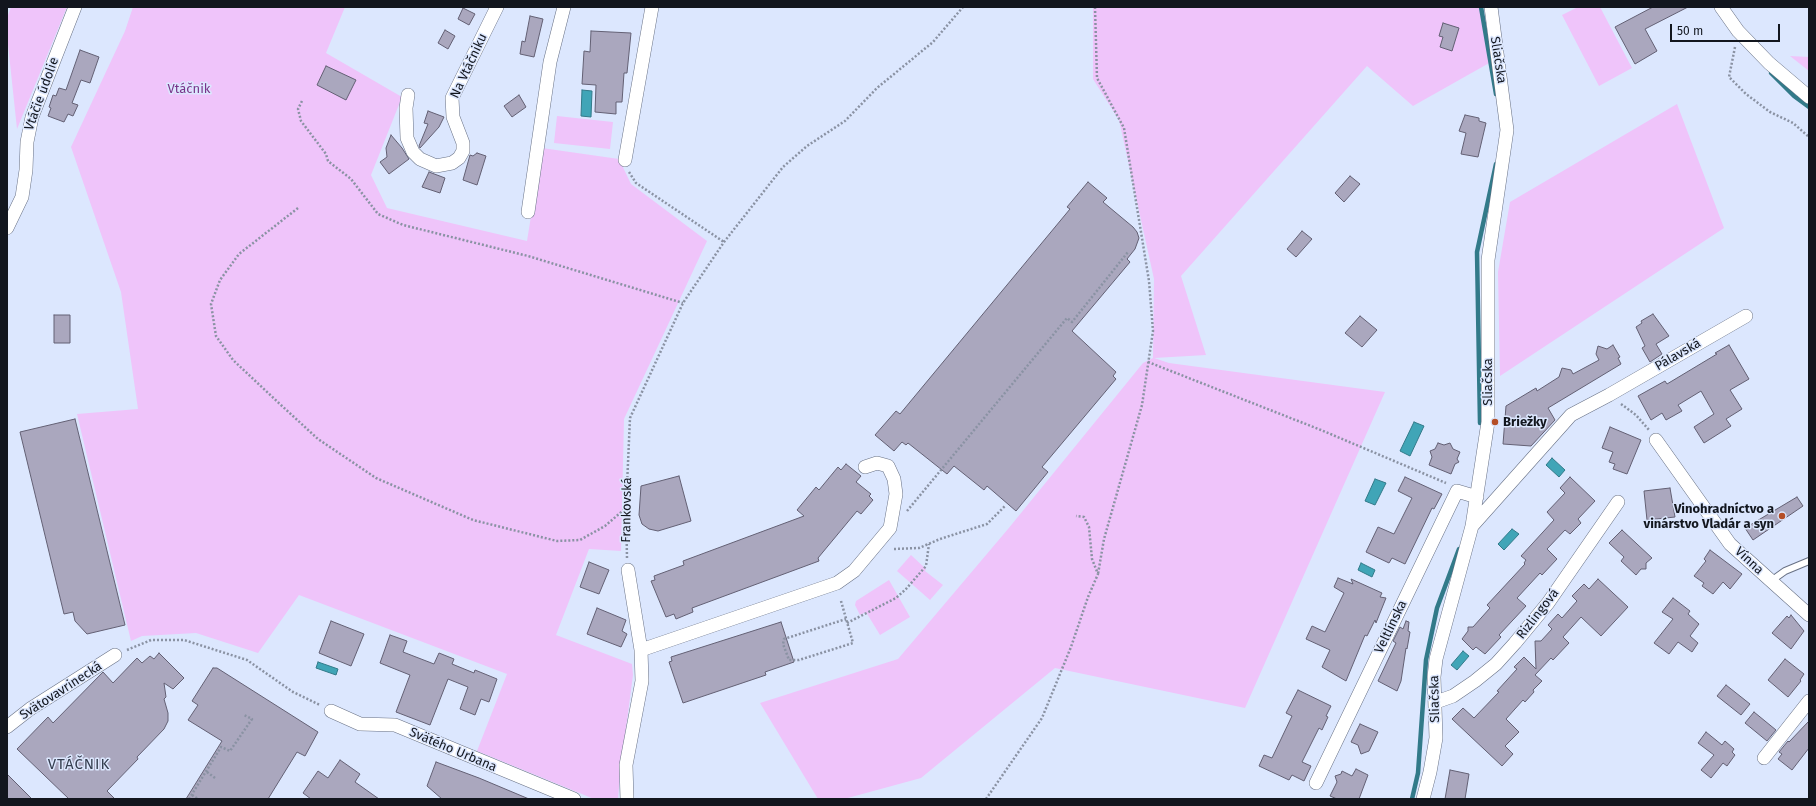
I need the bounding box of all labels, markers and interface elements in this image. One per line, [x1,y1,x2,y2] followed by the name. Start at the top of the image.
[1672,16,1782,42] scale bar
[1677,24,1703,38] text: 50 m
[447,31,491,101] street label: Na Vtáčniku
[1487,35,1509,85] street label: Sliačska
[22,55,62,133] street label: Vtáčie údolie
[168,81,210,97] park label: Vtáčnik
[1652,336,1704,374] street label: Pálavská
[1480,358,1496,406] street label: Sliačska
[1503,414,1547,430] place label: Briežky
[1490,417,1500,427] marker: Briežky
[619,477,635,543] street label: Frankovská
[1643,501,1774,532] place label: Vinohradníctvo a vinárstvo Vladár a syn
[1777,511,1787,521] marker: Vinohradníctvo a vinárstvo Vladár a syn
[1731,544,1767,578] street label: Vínna
[1513,586,1563,642] street label: Rizlingová
[1371,598,1411,656] street label: Veltlínska
[17,659,105,723] street label: Svätovavrinecká
[1427,675,1443,723] street label: Sliačska
[407,725,499,775] street label: Svätého Urbana
[48,756,110,774] district label: VTÁČNIK

